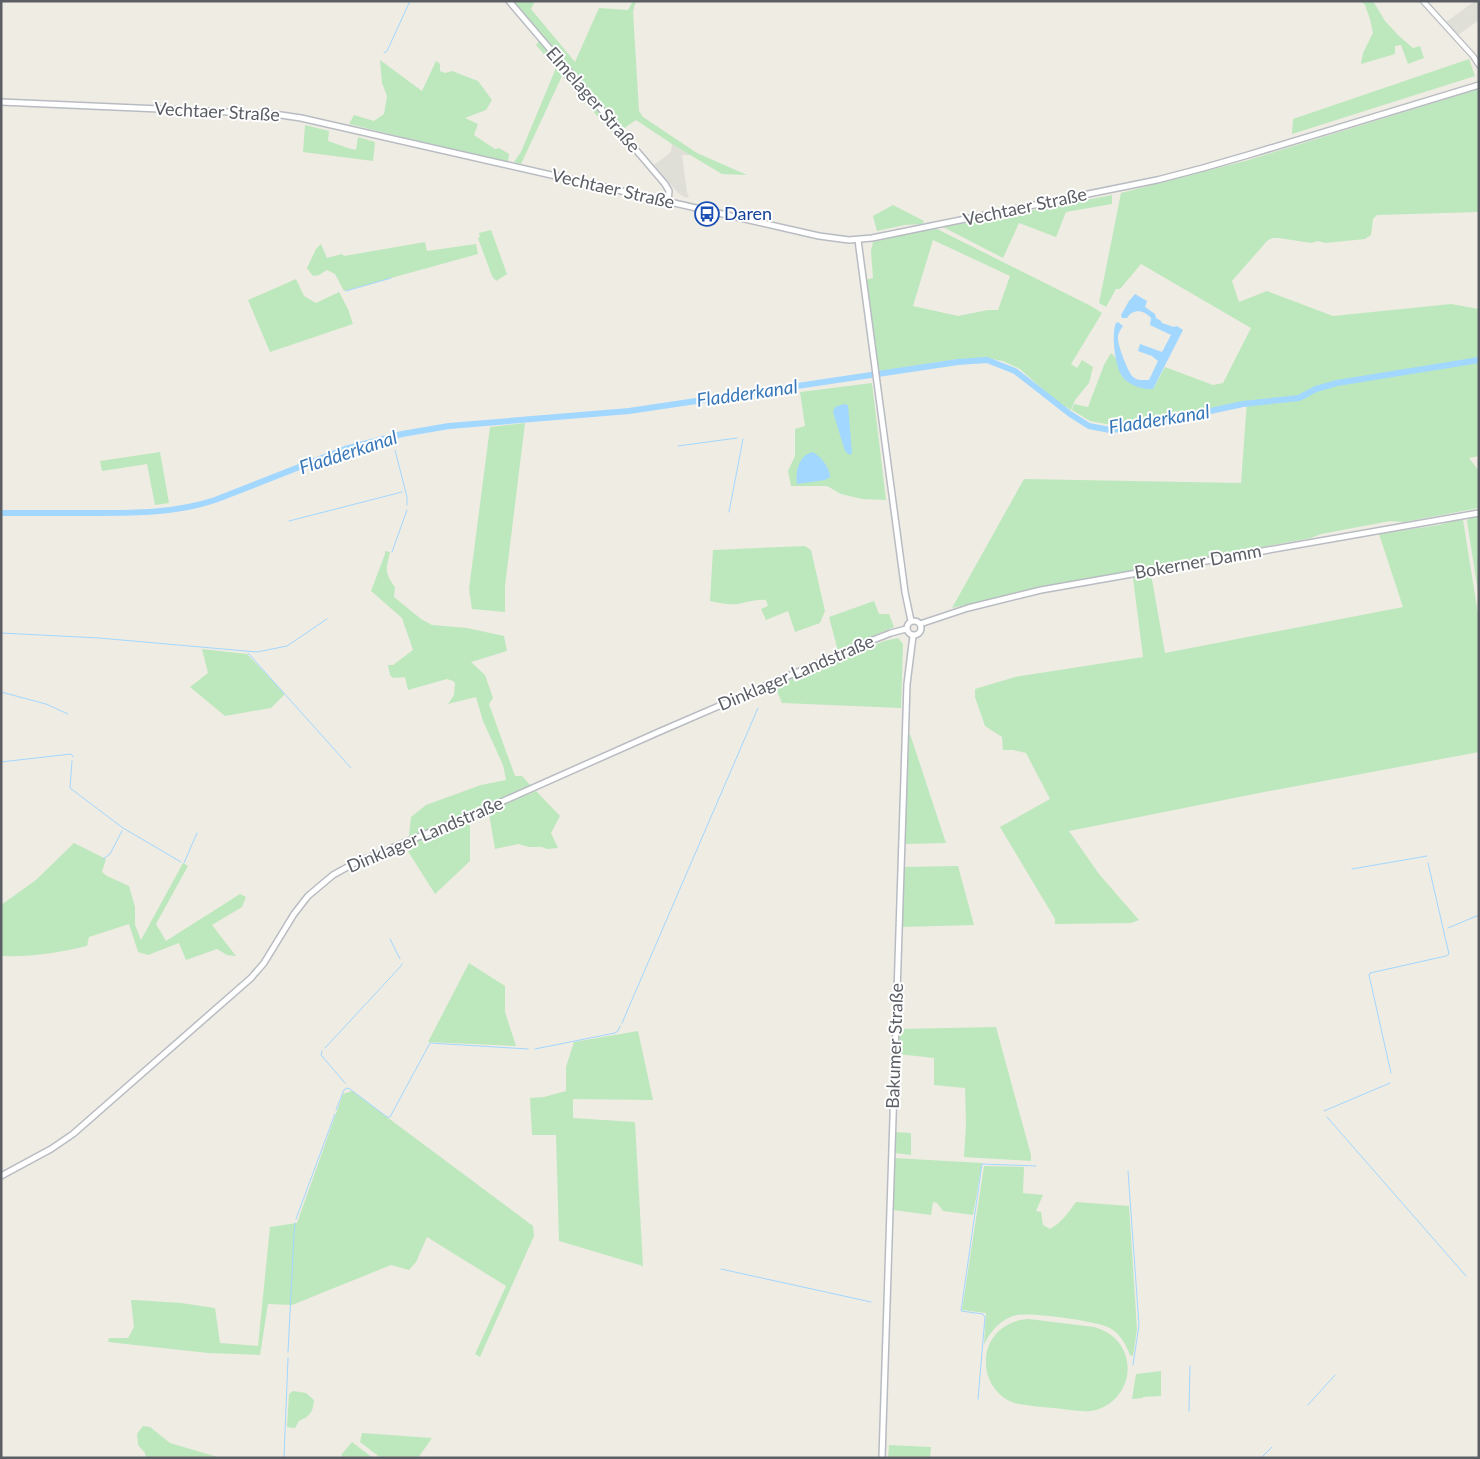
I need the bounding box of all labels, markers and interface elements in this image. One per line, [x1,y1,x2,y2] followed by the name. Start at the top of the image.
[542,42,646,157] street label: Elmelager Straße
[154,97,280,125] street label: Vechtaer Straße
[550,163,677,213] street label: Vechtaer Straße
[961,182,1089,230] street label: Vechtaer Straße
[694,201,720,227] bus stop icon: Daren
[724,202,772,224] place label: Daren
[695,374,799,411] water label: Fladderkanal
[1107,399,1211,438] water label: Fladderkanal
[296,425,400,478] water label: Fladderkanal
[1133,539,1263,583] street label: Bokerner Damm
[714,629,877,715] street label: Dinklager Landstraße
[343,791,506,877] street label: Dinklager Landstraße
[881,983,907,1109] street label: Bakumer Straße

